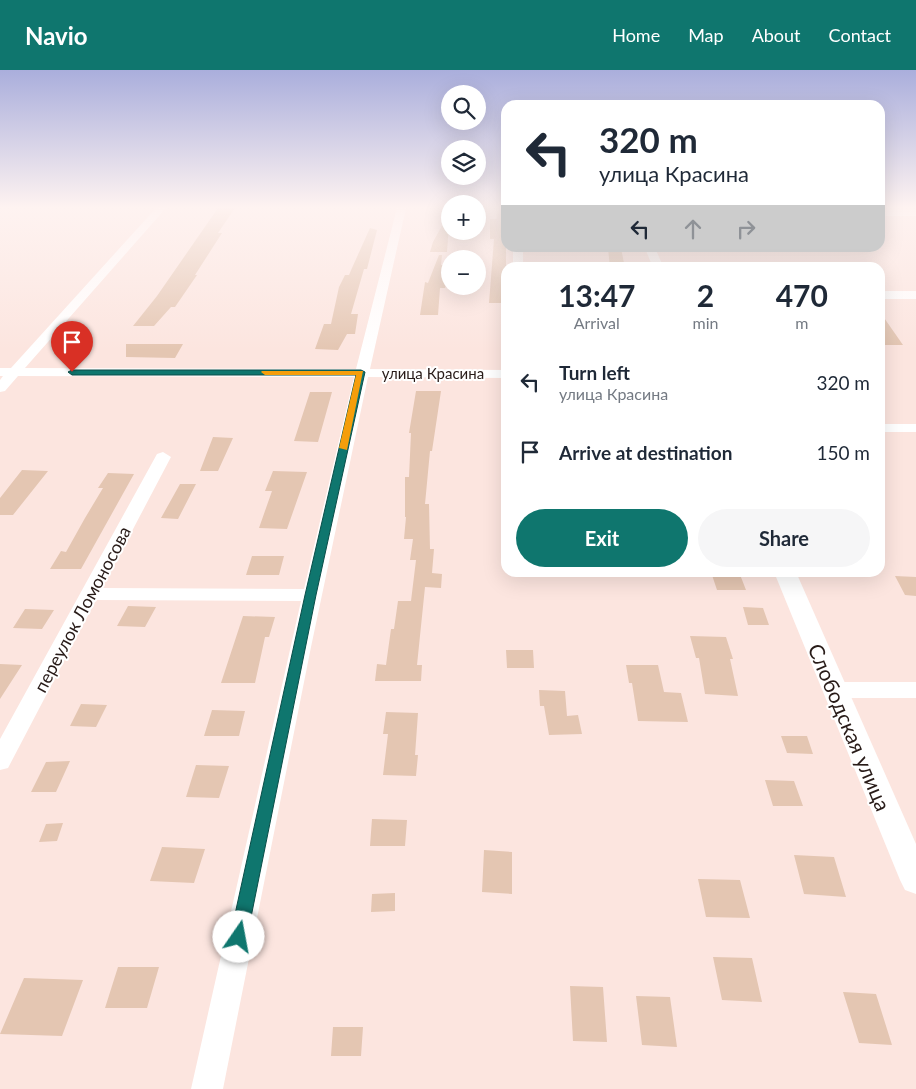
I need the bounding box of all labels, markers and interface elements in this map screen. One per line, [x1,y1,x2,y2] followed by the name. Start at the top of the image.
[25,21,88,50] text: Navio
[612,24,660,46] text: Home
[688,24,724,46] text: Map
[752,24,801,46] text: About
[829,24,891,46] text: Contact
[441,85,486,295] map controls
[441,85,486,130] button: search
[599,118,698,160] text: 320 m
[516,120,581,185] icon: left
[441,140,486,185] button: layers
[599,160,749,187] text: улица Красина
[441,195,486,240] button: +
[626,215,654,243] icon: left
[679,215,707,243] icon: ahead
[732,215,760,243] icon: right
[441,250,486,295] button: −
[558,277,635,313] text: 13:47
[697,277,714,313] text: 2
[776,277,828,313] text: 470
[574,313,620,332] text: Arrival
[693,313,719,332] text: min
[795,313,808,332] text: m
[51,321,93,372] pin
[58,328,86,356] icon: arrive
[559,361,630,384] text: Turn left
[382,364,484,382] street label: улица Красина
[516,368,544,396] icon: left
[816,371,870,394] text: 320 m
[559,384,668,403] text: улица Красина
[516,438,544,466] icon: arrive
[559,441,732,464] text: Arrive at destination
[816,441,870,464] text: 150 m
[516,509,688,567] button: Exit
[698,509,870,567] button: Share
[29,522,135,696] street label: переулок Ломоносова
[803,640,897,814] street label: Слободская улица
[212,910,264,962] position arrow

